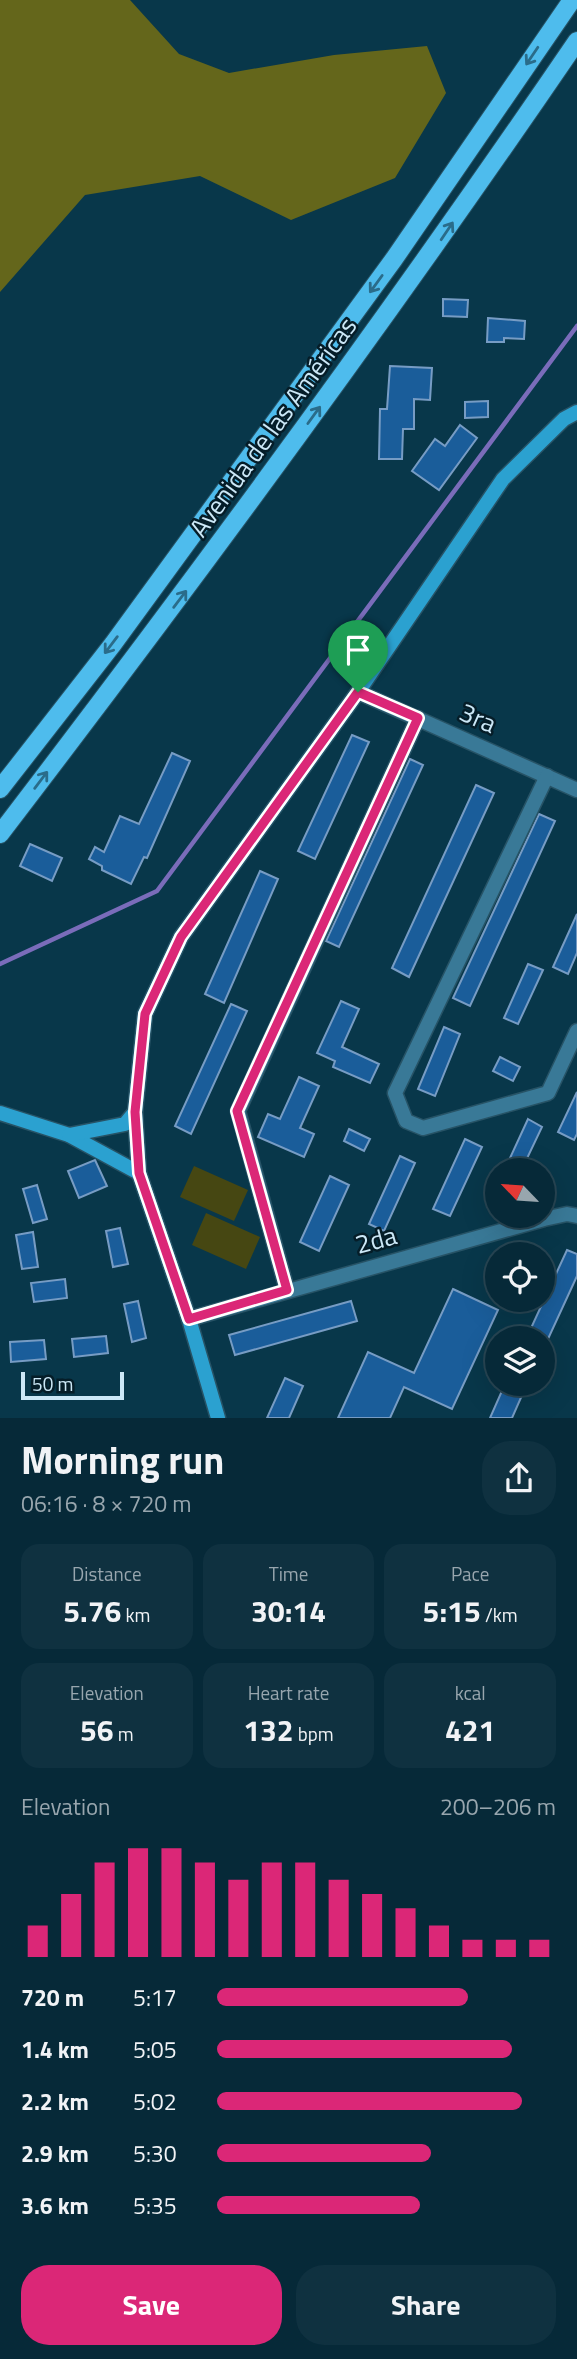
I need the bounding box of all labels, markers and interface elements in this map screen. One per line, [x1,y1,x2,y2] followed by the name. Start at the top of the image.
[525,46,540,65] one-way arrow
[440,222,454,241] one-way arrow
[369,274,383,293] one-way arrow
[179,309,366,545] street label: Avenida de las Américas
[306,406,321,425] one-way arrow
[172,590,187,609] one-way arrow
[328,620,388,692] pin
[339,631,377,669] icon: arrive
[104,636,119,654] one-way arrow
[454,692,503,743] street label: 3ra
[34,771,49,790] one-way arrow
[485,1158,555,1228] north arrow
[485,1158,555,1396] map controls
[351,1215,401,1264] street label: 2da
[485,1242,555,1312] button: locate
[485,1326,555,1396] button: layers
[21,1368,124,1400] scale bar
[32,1369,73,1398] text: 50 m
[21,1431,224,1489] text: Morning run
[482,1441,556,1515] button: share
[21,1486,191,1521] text: 06:16 · 8 × 720 m
[72,1559,142,1588] text: Distance
[269,1559,308,1588] text: Time
[451,1559,489,1588] text: Pace
[63,1588,121,1634] text: 5.76
[251,1588,326,1634] text: 30:14
[423,1588,481,1634] text: 5:15
[121,1600,150,1629] text: km
[481,1600,518,1629] text: /km
[70,1678,144,1707] text: Elevation
[248,1678,329,1707] text: Heart rate
[455,1678,486,1707] text: kcal
[80,1707,114,1753] text: 56
[243,1707,294,1753] text: 132
[445,1707,495,1753] text: 421
[114,1719,134,1748] text: m
[294,1719,334,1748] text: bpm
[21,1789,110,1824] text: Elevation
[440,1789,556,1824] text: 200–206 m
[21,1980,84,2015] text: 720 m
[133,1980,177,2015] text: 5:17
[21,2032,89,2067] text: 1.4 km
[133,2032,177,2067] text: 5:05
[21,2084,89,2119] text: 2.2 km
[133,2084,177,2119] text: 5:02
[21,2136,89,2171] text: 2.9 km
[133,2136,177,2171] text: 5:30
[21,2188,89,2223] text: 3.6 km
[133,2188,177,2223] text: 5:35
[21,2265,282,2345] button: Save
[296,2265,556,2345] button: Share

